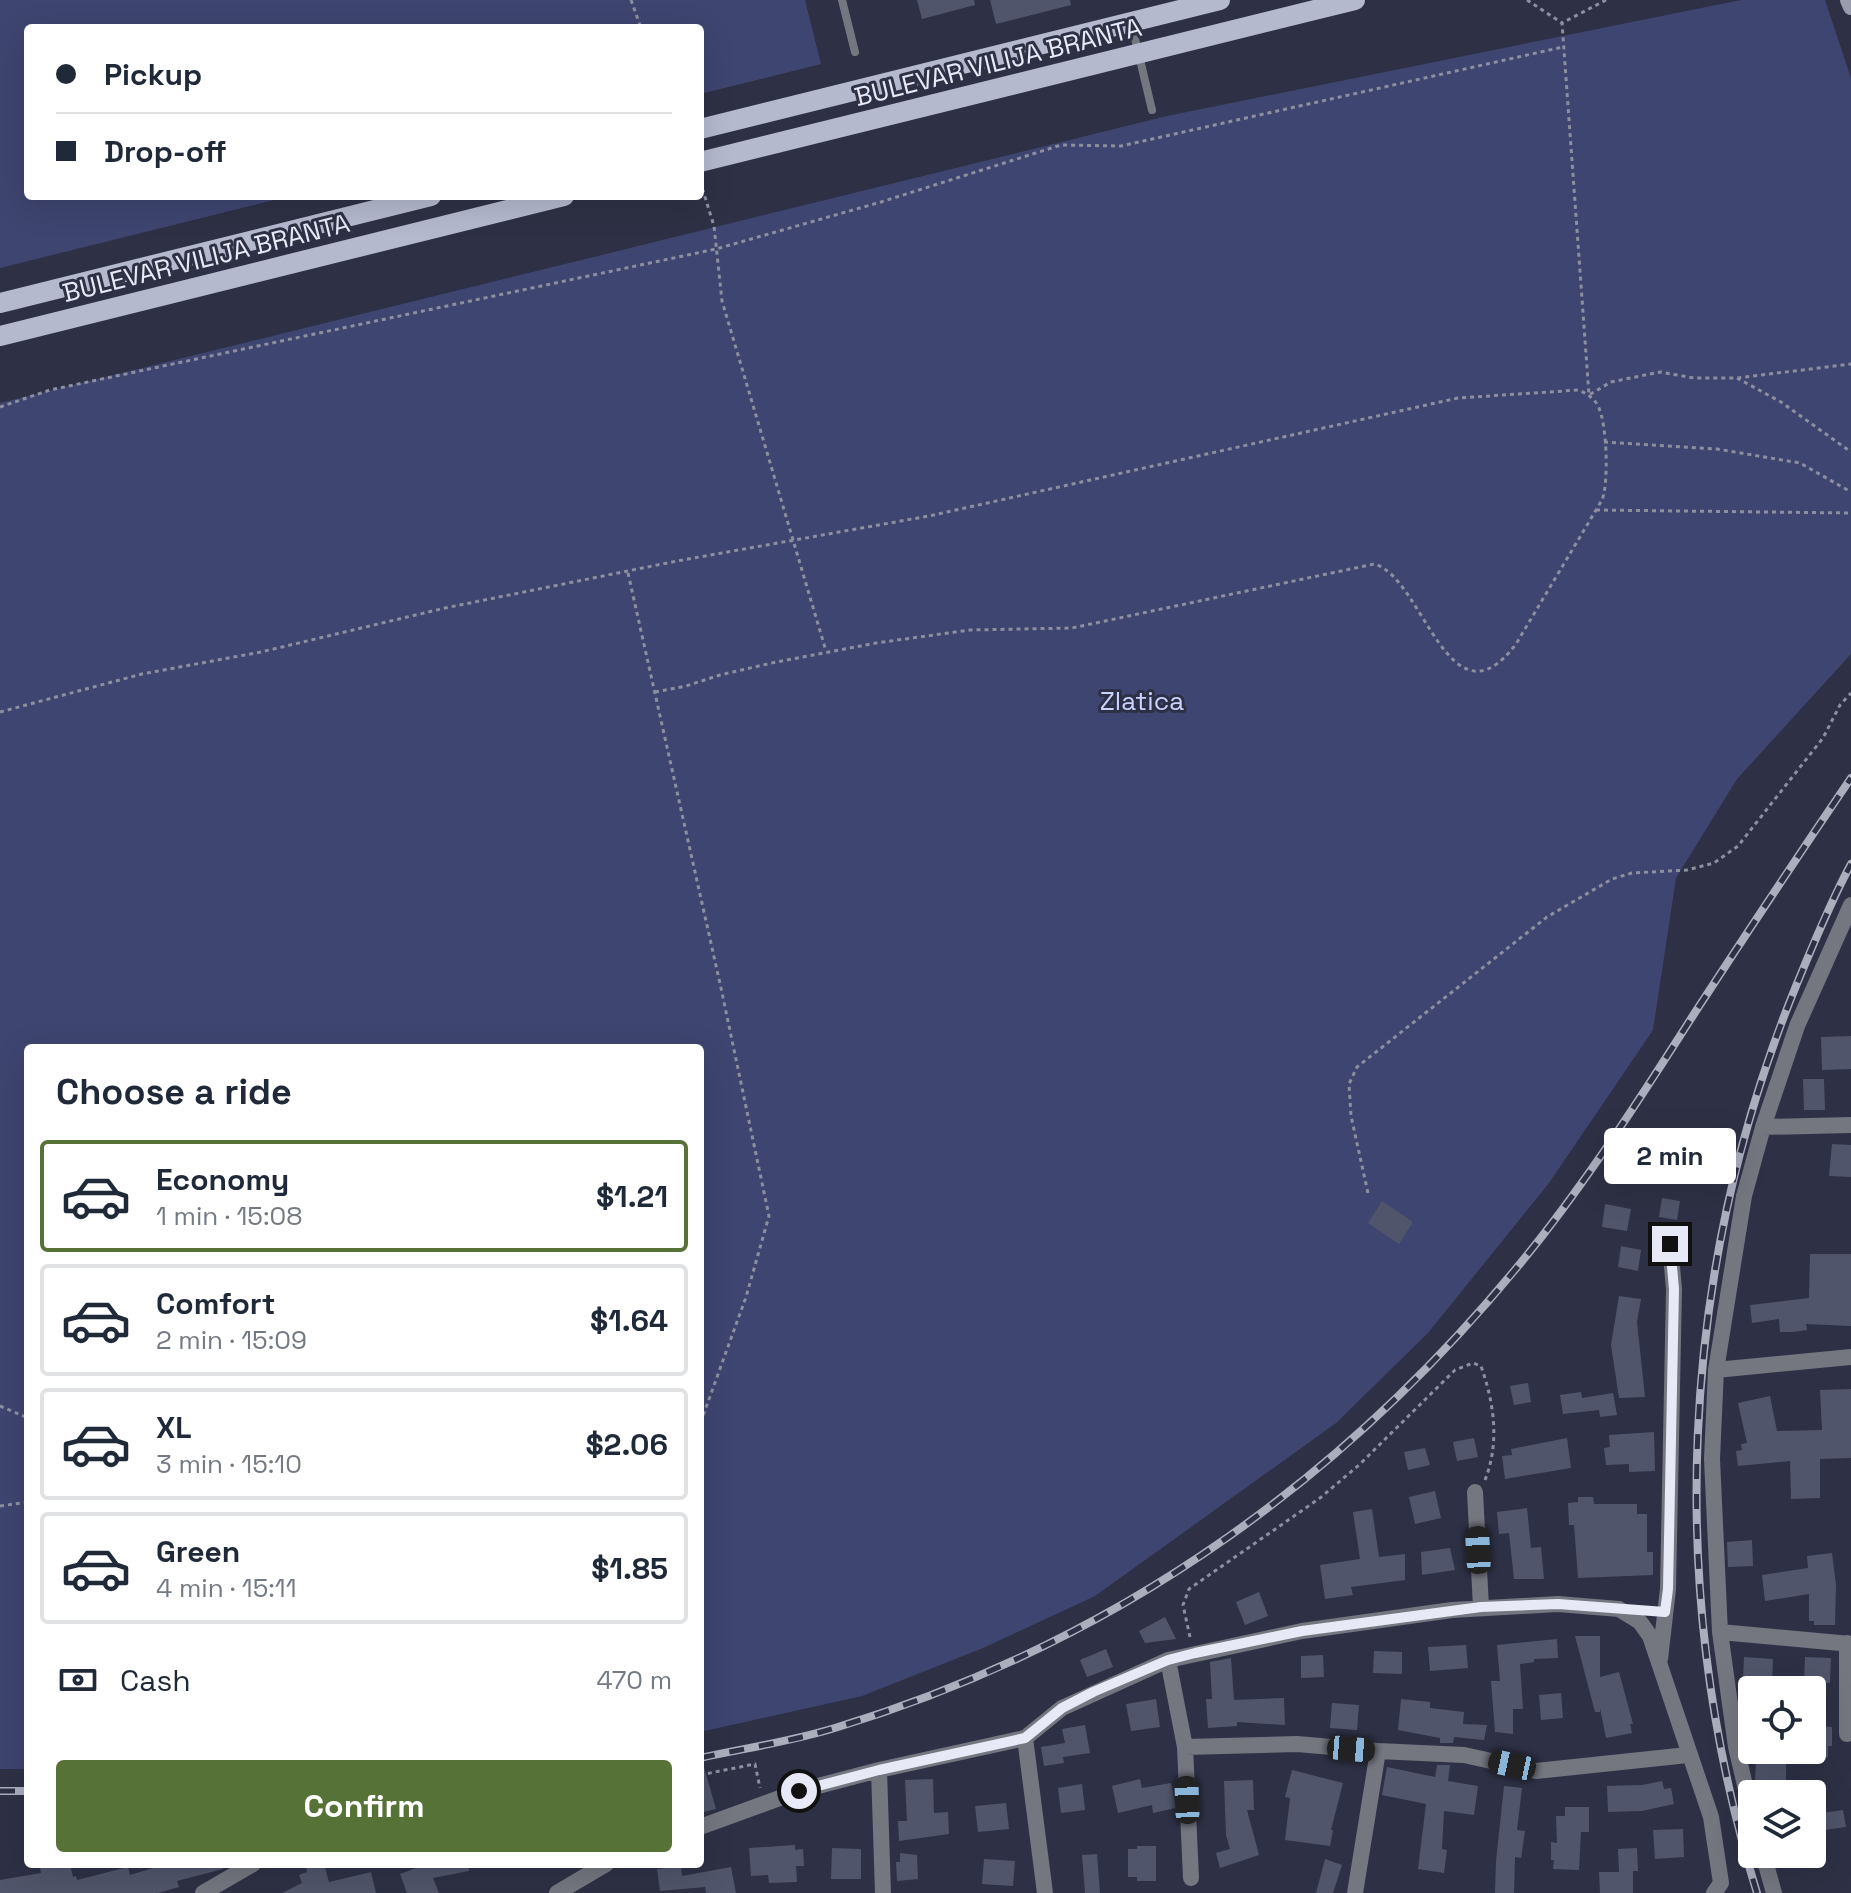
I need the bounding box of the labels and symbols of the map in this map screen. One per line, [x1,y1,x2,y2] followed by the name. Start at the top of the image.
[851,10,1145,114] street label: BULEVAR VILIJA BRANTA
[59,206,353,310] street label: BULEVAR VILIJA BRANTA
[1100,684,1184,718] park label: Zlatica
[1604,1128,1736,1184] callout: 2 min
[1652,1226,1688,1262] route end
[1465,1525,1491,1575] car
[1326,1735,1376,1763] car
[1486,1748,1538,1782] car
[781,1773,817,1809] route start
[1174,1776,1200,1824] car

